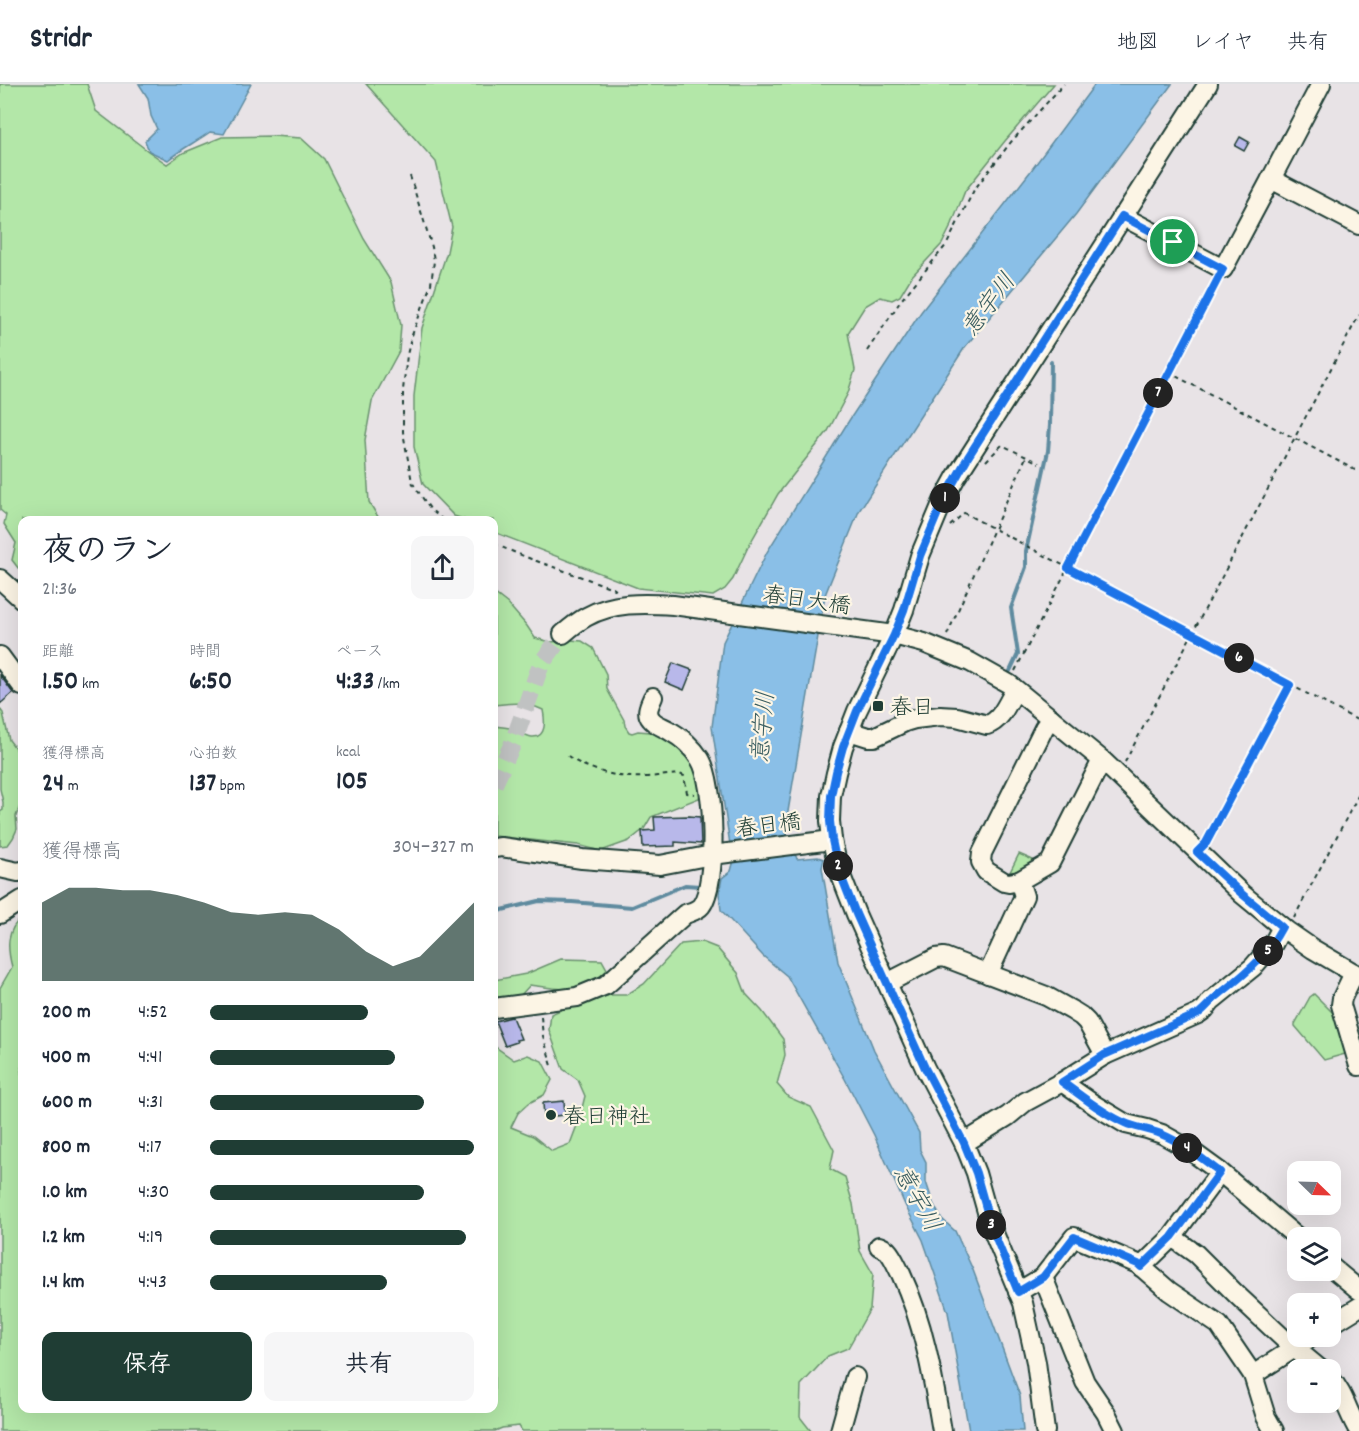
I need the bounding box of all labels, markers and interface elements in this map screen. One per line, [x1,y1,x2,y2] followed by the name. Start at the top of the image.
[30,21,92,61] text: Stridr
[1117,29,1159,59] text: 地図
[1192,29,1254,59] text: レイヤ
[1287,29,1329,59] text: 共有
[1147,216,1198,267] pin
[1156,225,1189,258] icon: arrive
[955,267,1026,345] water label: 意宇川
[1143,378,1173,408] pin: 7
[1155,381,1161,404] text: 7
[930,483,960,513] pin: 1
[943,486,947,509] text: 1
[42,530,174,577] text: 夜のラン
[411,536,474,599] button: share
[42,576,77,604] text: 21:36
[761,581,852,624] street label: 春日大橋
[42,641,74,664] text: 距離
[189,641,221,664] text: 時間
[336,641,383,664] text: ペース
[1224,643,1254,673] pin: 6
[1235,646,1243,669] text: 6
[42,664,78,701] text: 1.50
[189,664,232,701] text: 6:50
[336,664,374,701] text: 4:33
[78,673,99,696] text: km
[374,673,400,696] text: /km
[745,690,785,765] water label: 意宇川
[890,694,934,725] place label: 春日
[871,699,885,713] marker: 春日
[336,741,360,764] text: kcal
[42,743,106,766] text: 獲得標高
[189,743,237,766] text: 心拍数
[336,764,368,801] text: 105
[42,766,64,803] text: 24
[189,766,216,803] text: 137
[64,775,79,798] text: m
[216,775,245,798] text: bpm
[734,808,803,847] street label: 春日橋
[392,834,474,862] text: 304–327 m
[42,839,122,867] text: 獲得標高
[823,851,853,881] pin: 2
[835,854,842,877] text: 2
[1253,936,1283,966] pin: 5
[1264,939,1272,962] text: 5
[42,999,91,1027] text: 200 m
[138,999,168,1027] text: 4:52
[42,1044,90,1072] text: 400 m
[138,1044,162,1072] text: 4:41
[42,1089,92,1117] text: 600 m
[138,1089,163,1117] text: 4:31
[563,1103,651,1134] place label: 春日神社
[544,1108,558,1122] marker: 春日神社
[1172,1133,1202,1163] pin: 4
[42,1134,90,1162] text: 800 m
[138,1134,162,1162] text: 4:17
[1184,1136,1190,1159] text: 4
[883,1160,948,1239] water label: 意宇川
[1287,1161,1341,1215] north arrow
[1287,1161,1341,1413] map controls
[42,1179,87,1207] text: 1.0 km
[138,1179,169,1207] text: 4:30
[976,1210,1006,1240] pin: 3
[987,1213,995,1236] text: 3
[42,1224,85,1252] text: 1.2 km
[138,1224,163,1252] text: 4:19
[1287,1227,1341,1281] button: layers
[42,1269,85,1297] text: 1.4 km
[138,1269,167,1297] text: 4:43
[1287,1293,1341,1347] button: +
[42,1332,252,1401] button: 保存
[264,1332,474,1401] button: 共有
[1287,1359,1341,1413] button: −

